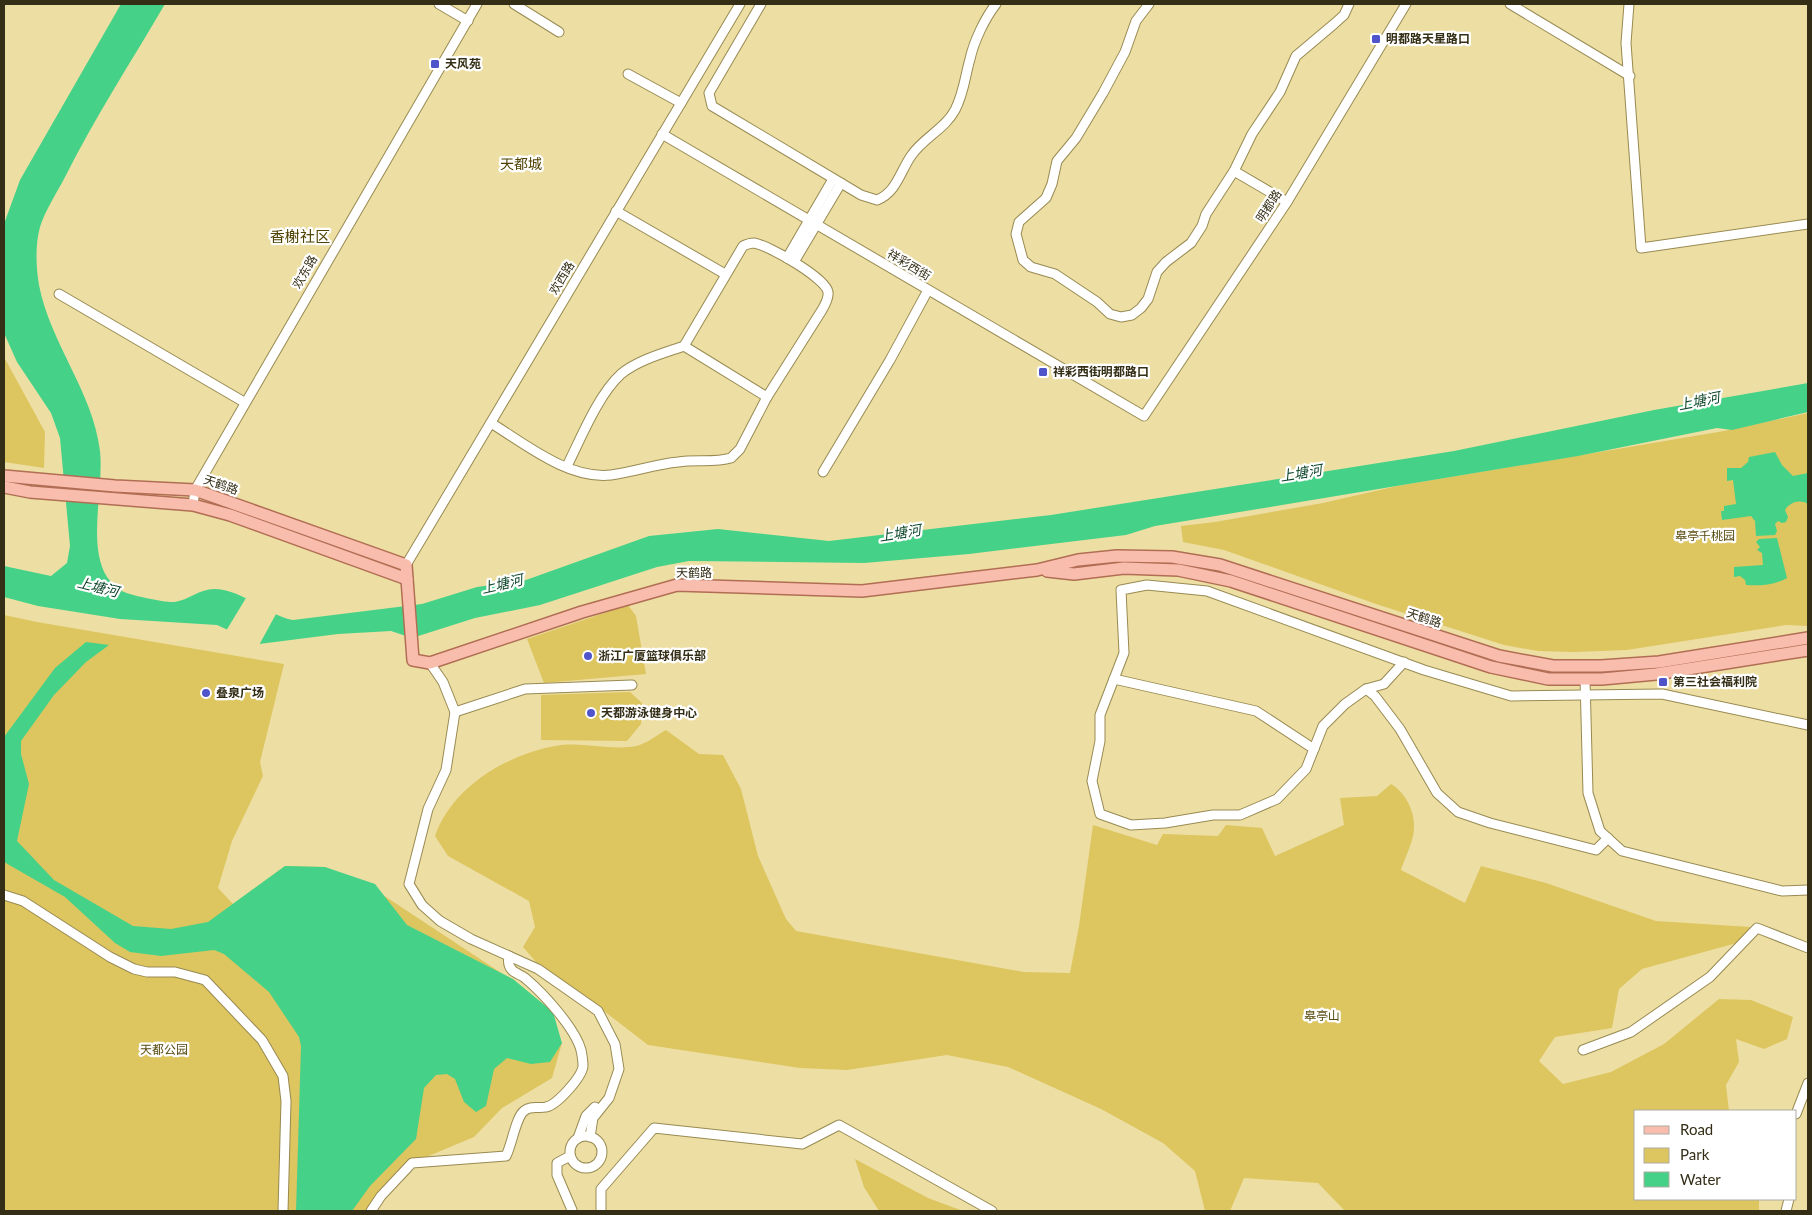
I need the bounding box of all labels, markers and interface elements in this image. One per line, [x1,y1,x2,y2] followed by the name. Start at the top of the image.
[1386,31,1470,46] place label: 明都路天星路口
[1370,33,1382,45] marker: 明都路天星路口
[445,56,481,71] place label: 天风苑
[429,58,441,70] marker: 天风苑
[500,155,542,172] district label: 天都城
[1252,187,1285,225] street label: 明都路
[270,227,330,245] district label: 香榭社区
[885,246,934,283] street label: 祥彩西街
[289,252,320,291] street label: 欢东路
[546,258,577,297] street label: 欢西路
[1053,364,1149,379] place label: 祥彩西街明都路口
[1037,366,1049,378] marker: 祥彩西街明都路口
[1677,388,1724,413] water label: 上塘河
[1279,460,1326,484] water label: 上塘河
[202,472,241,497] street label: 天鹤路
[878,520,925,544] water label: 上塘河
[1675,528,1735,543] park label: 皋亭千桃园
[676,565,712,580] street label: 天鹤路
[480,570,527,597] water label: 上塘河
[76,573,123,601] water label: 上塘河
[1405,605,1444,630] street label: 天鹤路
[598,648,706,663] place label: 浙江广厦篮球俱乐部
[582,650,594,662] marker: 浙江广厦篮球俱乐部
[1673,674,1757,689] place label: 第三社会福利院
[1657,676,1669,688] marker: 第三社会福利院
[216,685,264,700] place label: 叠泉广场
[200,687,212,699] marker: 叠泉广场
[601,705,697,720] place label: 天都游泳健身中心
[585,707,597,719] marker: 天都游泳健身中心
[1304,1008,1340,1023] park label: 皋亭山
[140,1042,188,1057] park label: 天都公园
[1634,1110,1797,1200] legend
[1680,1120,1713,1138] text: Road
[1680,1145,1710,1163] text: Park
[1680,1170,1721,1188] text: Water

